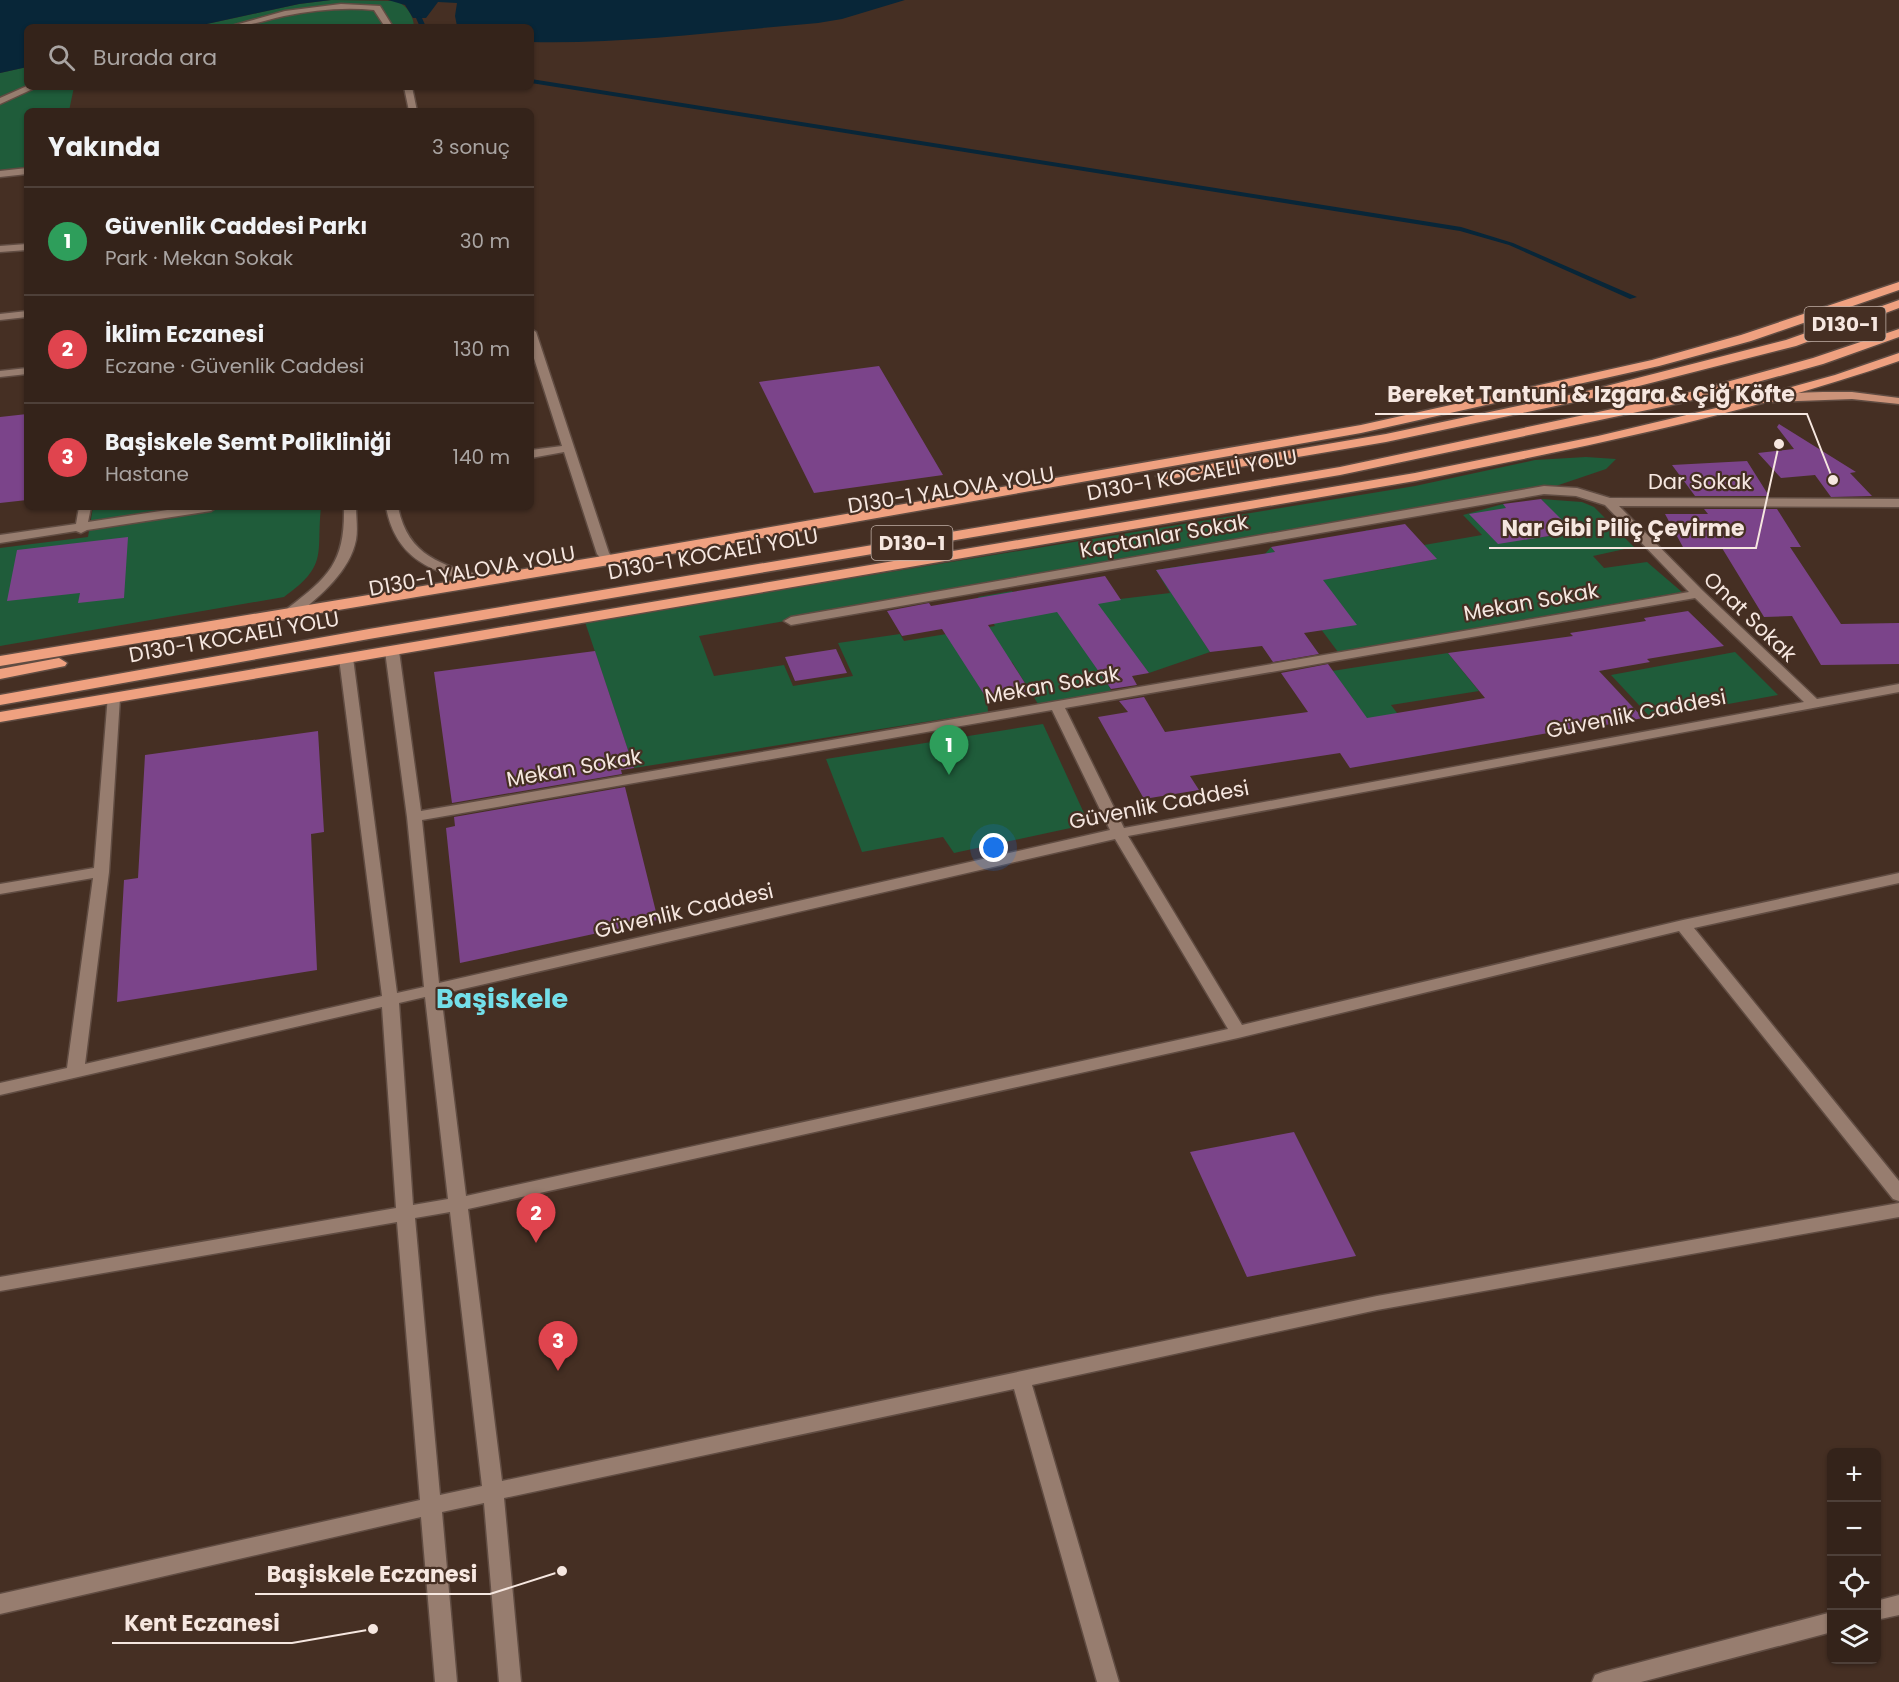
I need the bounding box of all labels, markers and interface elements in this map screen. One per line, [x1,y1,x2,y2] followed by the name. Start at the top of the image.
[24,24,534,90] search box
[45,41,78,74] icon: search
[93,42,217,73] text: Burada ara
[48,129,160,165] text: Yakında
[432,133,510,161] text: 3 sonuç
[105,211,367,242] text: Güvenlik Caddesi Parkı
[64,227,71,255] text: 1
[460,227,510,255] text: 30 m
[105,244,293,272] text: Park · Mekan Sokak
[1804,307,1886,341] road number: D130-1
[105,319,264,350] text: İklim Eczanesi
[62,335,73,363] text: 2
[453,335,510,363] text: 130 m
[105,352,364,380] text: Eczane · Güvenlik Caddesi
[1375,374,1807,414] callout: Bereket Tantuni & Izgara & Çiğ Köfte
[1387,379,1795,410] text: Bereket Tantuni & Izgara & Çiğ Köfte
[105,427,391,458] text: Başiskele Semt Polikliniği
[1084,442,1299,507] street label: D130-1 KOCAELİ YOLU
[61,443,74,471] text: 3
[453,443,510,471] text: 140 m
[845,459,1056,520] street label: D130-1 YALOVA YOLU
[105,460,189,488] text: Hastane
[1648,467,1752,496] street label: Dar Sokak
[1077,506,1251,565] street label: Kaptanlar Sokak
[1489,508,1756,548] callout: Nar Gibi Piliç Çevirme
[1502,513,1744,544] text: Nar Gibi Piliç Çevirme
[605,521,820,586] street label: D130-1 KOCAELİ YOLU
[872,526,952,560] road number: D130-1
[366,538,577,603] street label: D130-1 YALOVA YOLU
[1697,565,1803,669] street label: Onat Sokak
[1461,575,1601,628] street label: Mekan Sokak
[126,604,341,669] street label: D130-1 KOCAELİ YOLU
[982,658,1122,711] street label: Mekan Sokak
[1543,682,1728,745] street label: Güvenlik Caddesi
[930,726,968,775] pin: 1
[504,741,644,794] street label: Mekan Sokak
[1066,773,1251,836] street label: Güvenlik Caddesi
[979,833,1008,862] your location
[592,876,776,945] street label: Güvenlik Caddesi
[436,980,568,1017] district label: Başiskele
[516,1194,556,1243] pin: 2
[538,1322,578,1371] pin: 3
[1827,1448,1881,1664] map controls
[1827,1448,1881,1502] button: +
[1827,1502,1881,1556] button: −
[255,1554,490,1594] callout: Başiskele Eczanesi
[1827,1556,1881,1610] button: locate
[267,1559,477,1590] text: Başiskele Eczanesi
[112,1603,292,1643] callout: Kent Eczanesi
[124,1608,280,1639] text: Kent Eczanesi
[1827,1610,1881,1664] button: layers

